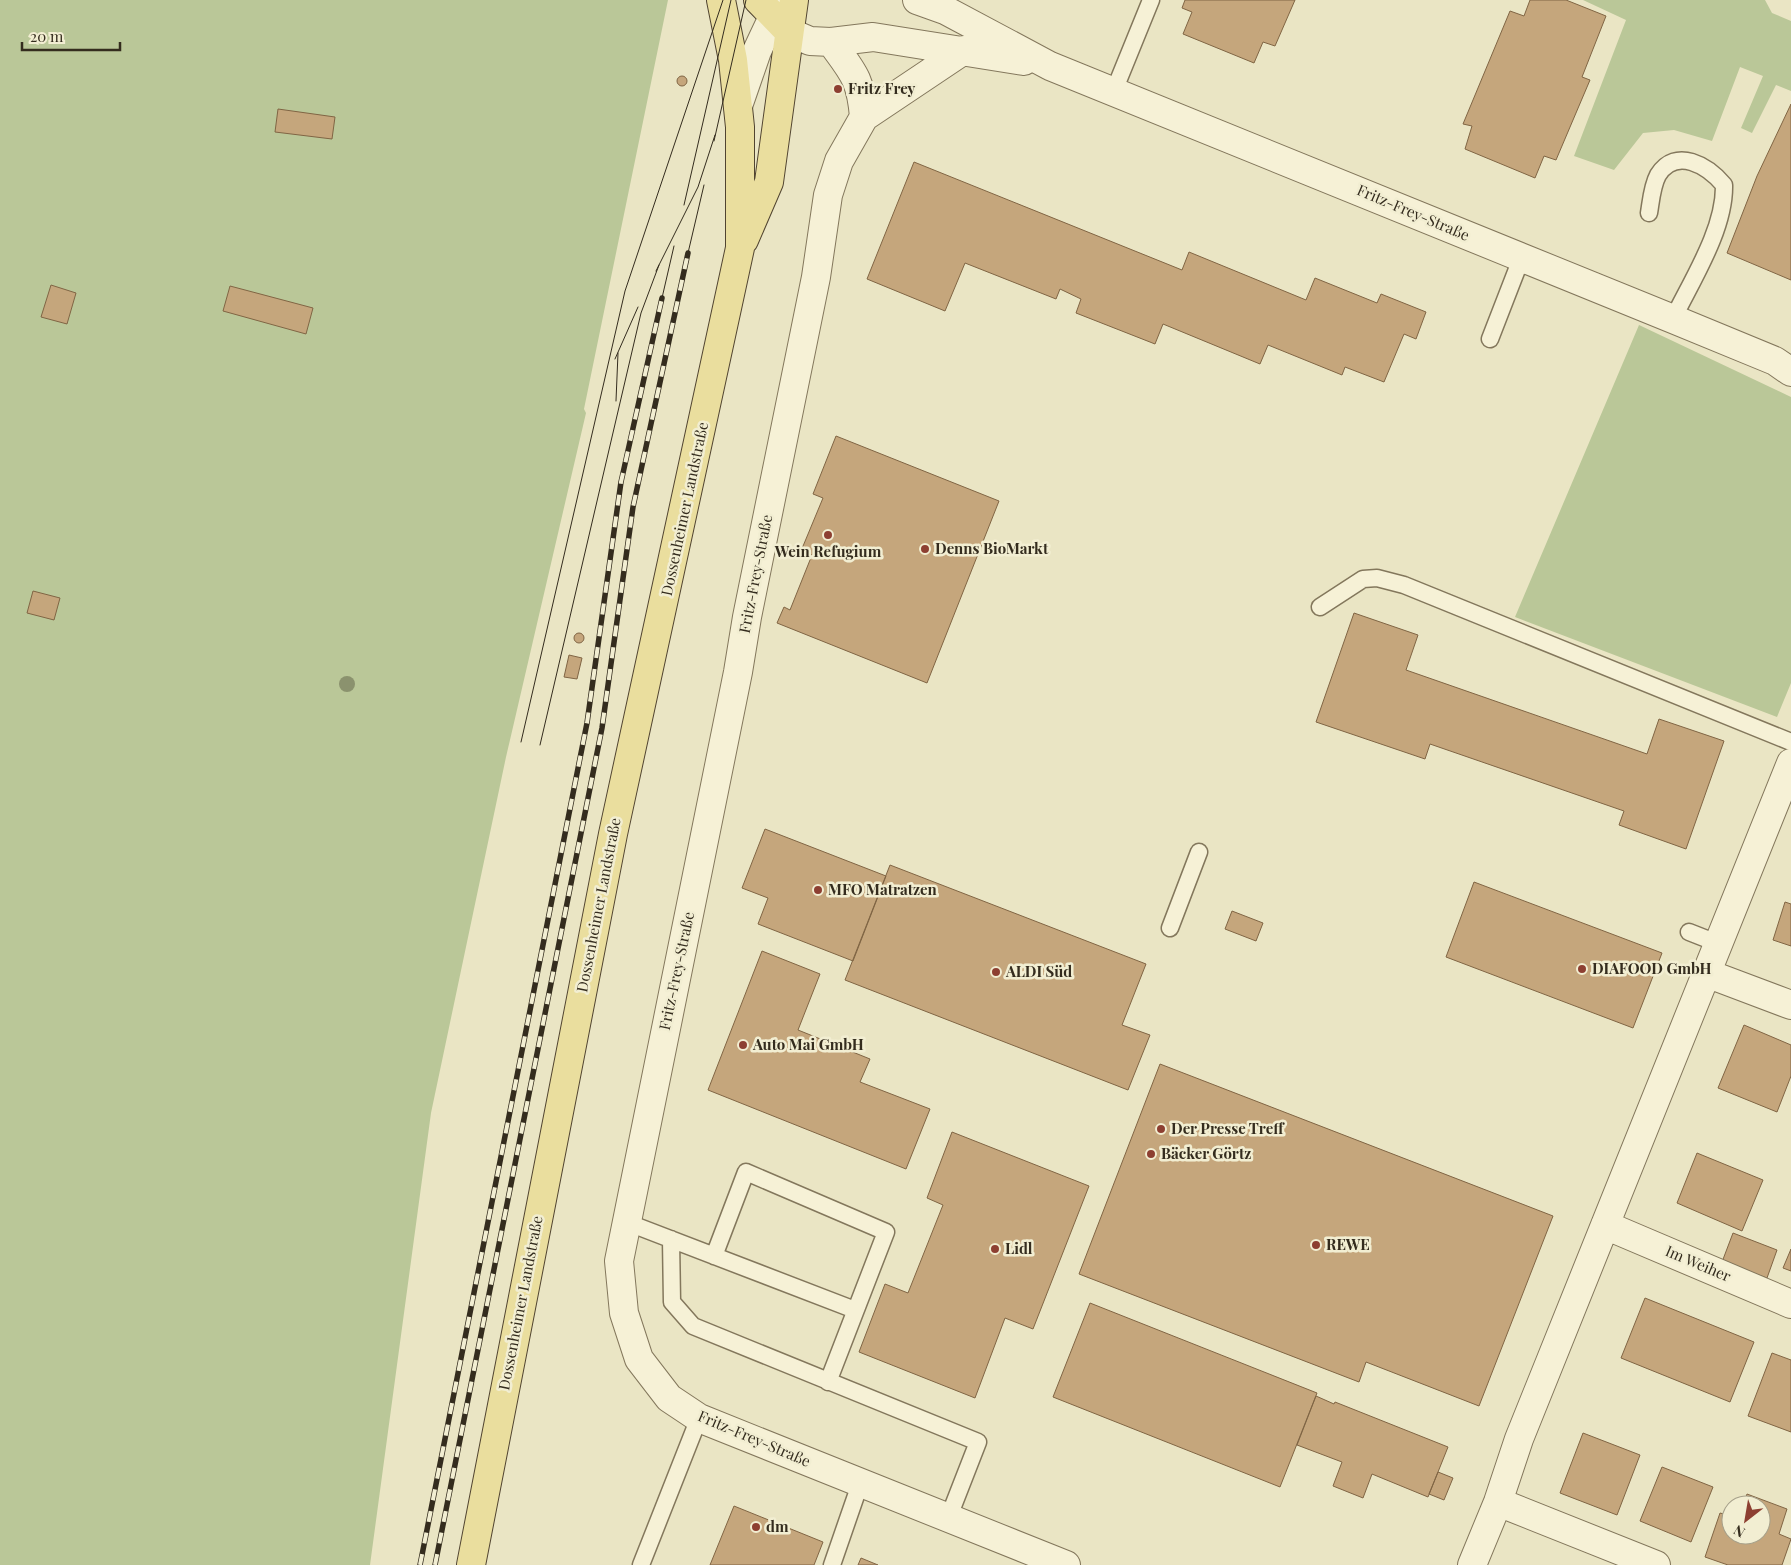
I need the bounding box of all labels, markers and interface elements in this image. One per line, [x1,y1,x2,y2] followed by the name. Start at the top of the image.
[22,20,120,52] scale bar
[30,26,64,46] text: 20 m
[848,78,916,98] place label: Fritz Frey
[832,83,844,95] marker: Fritz Frey
[1354,179,1473,245] street label: Fritz-Frey-Straße
[656,420,712,598] street label: Dossenheimer Landstraße
[734,513,776,635] street label: Fritz-Frey-Straße
[822,529,834,541] marker: Wein Refugium
[935,538,1049,558] place label: Denns BioMarkt
[774,541,882,561] place label: Wein Refugium
[919,543,931,555] marker: Denns BioMarkt
[571,816,625,994] street label: Dossenheimer Landstraße
[828,879,938,899] place label: MFO Matratzen
[812,884,824,896] marker: MFO Matratzen
[654,910,698,1032] street label: Fritz-Frey-Straße
[1592,958,1712,978] place label: DIAFOOD GmbH
[1005,961,1072,981] place label: ALDI Süd
[1576,963,1588,975] marker: DIAFOOD GmbH
[990,966,1002,978] marker: ALDI Süd
[752,1034,864,1054] place label: Auto Mai GmbH
[737,1039,749,1051] marker: Auto Mai GmbH
[1171,1118,1285,1138] place label: Der Presse Treff
[1155,1123,1167,1135] marker: Der Presse Treff
[1161,1143,1251,1163] place label: Bäcker Görtz
[1145,1148,1157,1160] marker: Bäcker Görtz
[493,1214,547,1392] street label: Dossenheimer Landstraße
[1326,1234,1370,1254] place label: REWE
[1005,1238,1033,1258] place label: Lidl
[1310,1239,1322,1251] marker: REWE
[1663,1240,1734,1286] street label: Im Weiher
[989,1243,1001,1255] marker: Lidl
[695,1405,814,1471] street label: Fritz-Frey-Straße
[1721,1495,1771,1545] north arrow
[766,1516,789,1536] place label: dm
[750,1521,762,1533] marker: dm
[1730,1521,1748,1542] text: N

